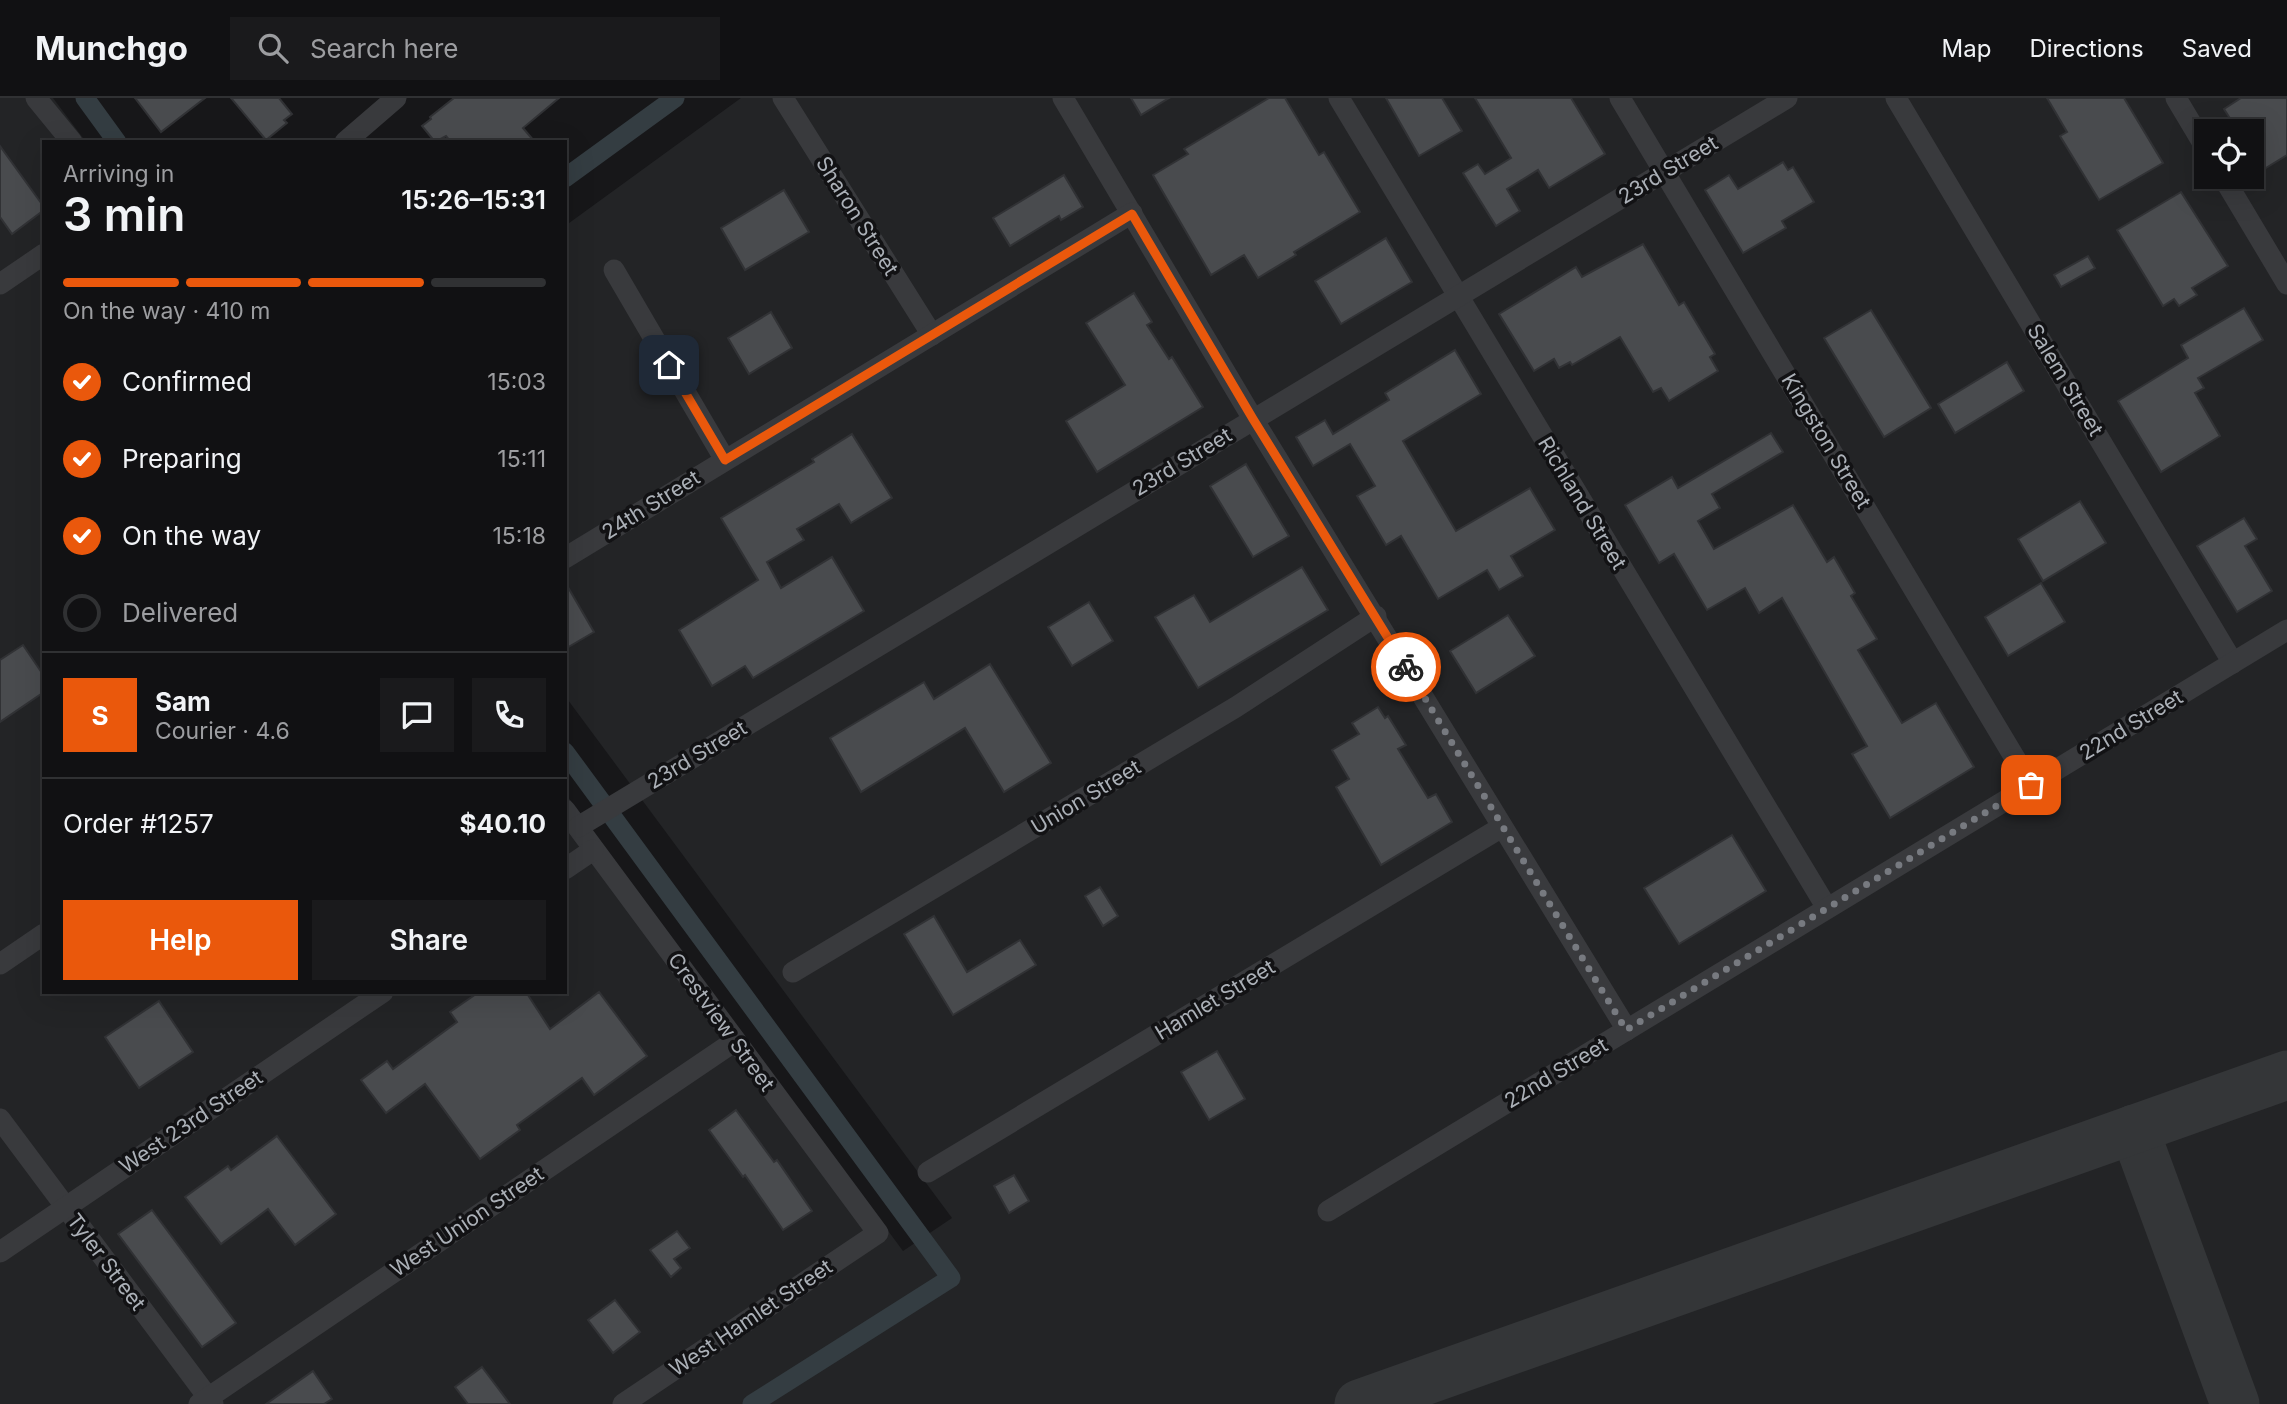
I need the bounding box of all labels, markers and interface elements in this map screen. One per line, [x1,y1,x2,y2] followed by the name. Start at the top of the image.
[230,17,720,80] search box
[35,28,188,68] text: Munchgo
[254,29,292,67] icon: search
[310,33,459,64] text: Search here
[1942,34,1991,63] text: Map
[2029,34,2144,63] text: Directions
[2182,34,2252,63] text: Saved
[2194,119,2264,189] map controls
[2194,119,2264,189] button: locate
[1614,130,1722,209] street label: 23rd Street
[811,152,904,280] street label: Sharon Street
[63,160,174,188] text: Arriving in
[401,184,546,215] text: 15:26–15:31
[63,186,185,242] text: 3 min
[63,297,270,325] text: On the way · 410 m
[2022,319,2109,440] street label: Salem Street
[639,335,699,395] pin
[650,346,688,384] icon: home
[63,363,101,401] icon: check
[122,366,252,397] text: Confirmed
[487,368,546,396] text: 15:03
[1776,369,1877,513] street label: Kingston Street
[1128,422,1236,501] street label: 23rd Street
[1533,432,1632,574] street label: Richland Street
[63,440,101,478] icon: check
[122,443,242,474] text: Preparing
[497,445,546,473] text: 15:11
[597,465,704,544] street label: 24th Street
[63,517,101,555] icon: check
[122,520,261,551] text: On the way
[492,522,546,550] text: 15:18
[122,597,238,628] text: Delivered
[1371,632,1441,702] courier
[1387,648,1425,686] icon: bike
[380,678,454,752] button: chat
[472,678,546,752] button: phone
[2075,684,2187,765] street label: 22nd Street
[155,686,211,717] text: Sam
[91,700,109,731] text: S
[643,715,751,794] street label: 23rd Street
[155,717,290,745] text: Courier · 4.6
[1026,754,1145,839] street label: Union Street
[2001,755,2061,815] pin
[2012,766,2050,804] icon: bag
[63,808,214,839] text: Order #1257
[460,808,546,839] text: $40.10
[63,900,298,980] button: Help
[312,900,546,980] button: Share
[663,948,780,1096] street label: Crestview Street
[1150,954,1279,1045] street label: Hamlet Street
[1500,1032,1612,1113] street label: 22nd Street
[114,1064,267,1179] street label: West 23rd Street
[386,1161,548,1282] street label: West Union Street
[62,1208,151,1315] street label: Tyler Street
[665,1254,837,1381] street label: West Hamlet Street

